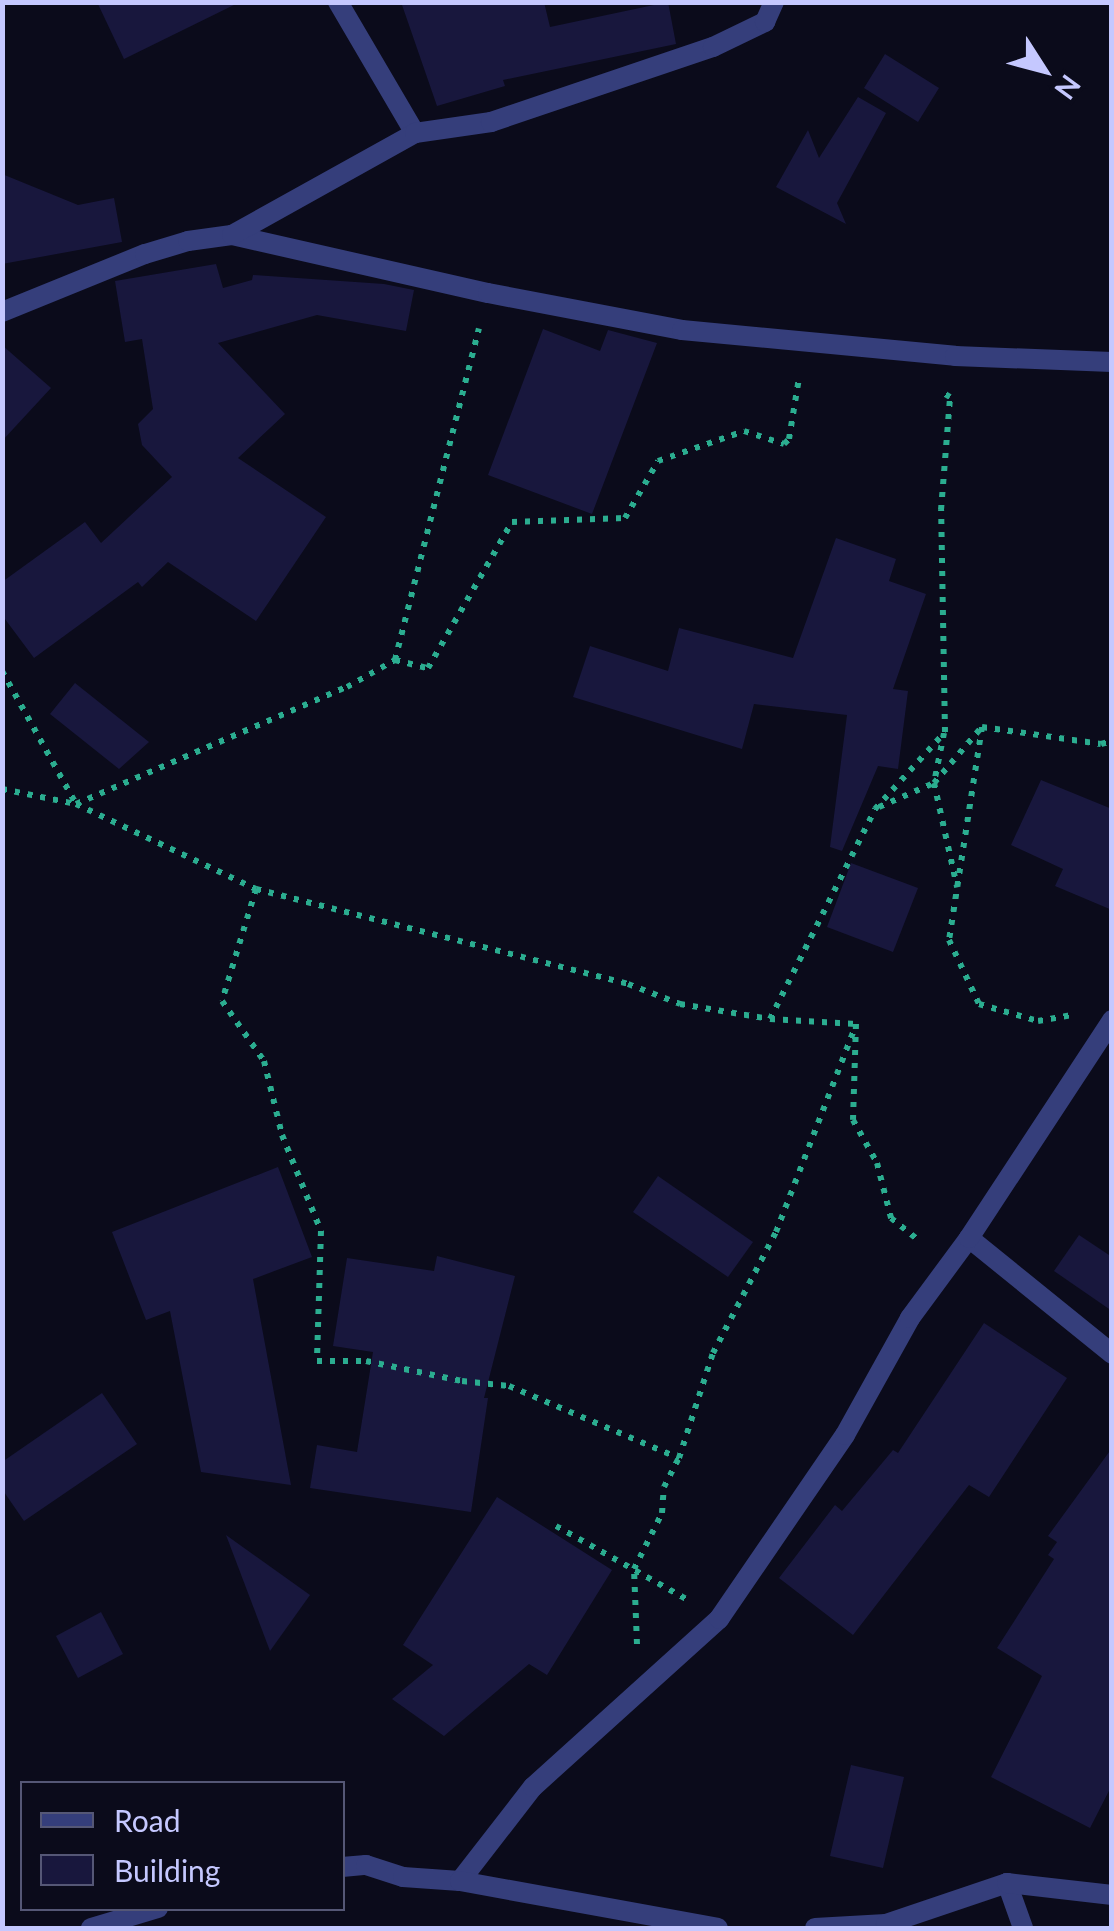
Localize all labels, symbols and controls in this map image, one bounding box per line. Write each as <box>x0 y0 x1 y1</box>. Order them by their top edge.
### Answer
north arrow <box>994 20 1094 120</box>
text: N <box>1048 69 1088 106</box>
legend <box>20 1781 345 1911</box>
text: Road <box>114 1802 181 1838</box>
text: Building <box>114 1852 220 1888</box>

